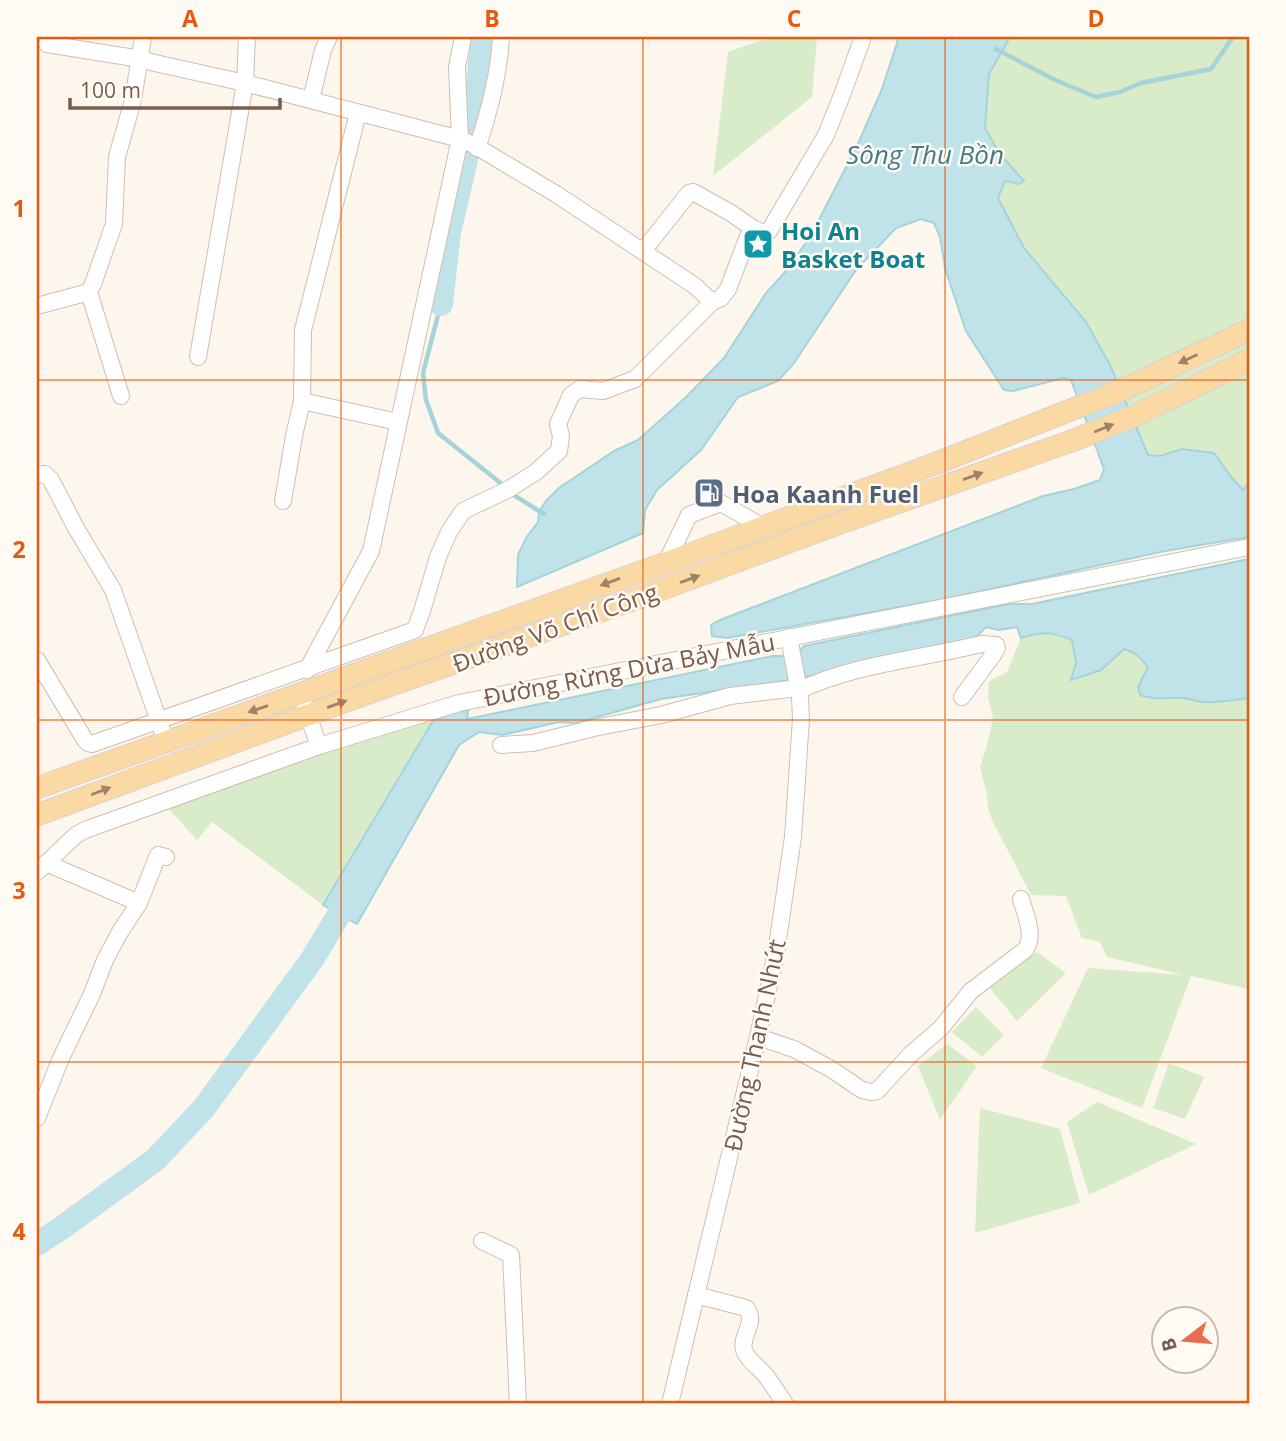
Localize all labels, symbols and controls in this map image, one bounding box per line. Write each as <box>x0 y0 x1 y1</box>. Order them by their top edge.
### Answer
text: A <box>182 2 198 34</box>
text: B <box>484 2 500 34</box>
text: C <box>787 2 801 34</box>
text: D <box>1087 2 1105 34</box>
scale bar <box>70 66 280 110</box>
text: 100 m <box>80 76 141 104</box>
water label: Sông Thu Bồn <box>846 136 1004 172</box>
text: 1 <box>12 192 26 224</box>
place label: Hoi An Basket Boat <box>781 214 925 275</box>
place icon: Hoi An Basket Boat <box>741 227 775 261</box>
one-way arrow <box>1177 354 1198 365</box>
one-way arrow <box>1094 422 1115 433</box>
one-way arrow <box>963 470 984 481</box>
fuel station icon: Hoa Kaanh Fuel <box>692 476 726 510</box>
place label: Hoa Kaanh Fuel <box>732 477 919 510</box>
text: 2 <box>12 533 26 565</box>
one-way arrow <box>680 573 701 584</box>
street label: Đường Võ Chí Công <box>448 574 662 680</box>
one-way arrow <box>600 577 621 588</box>
street label: Đường Rừng Dừa Bảy Mẫu <box>480 625 778 713</box>
one-way arrow <box>327 699 348 710</box>
one-way arrow <box>247 704 268 715</box>
one-way arrow <box>90 785 111 796</box>
text: 3 <box>12 874 26 906</box>
street label: Đường Thanh Nhứt <box>715 936 793 1154</box>
text: 4 <box>12 1215 26 1247</box>
north arrow <box>1150 1304 1220 1374</box>
text: B <box>1154 1335 1183 1354</box>

